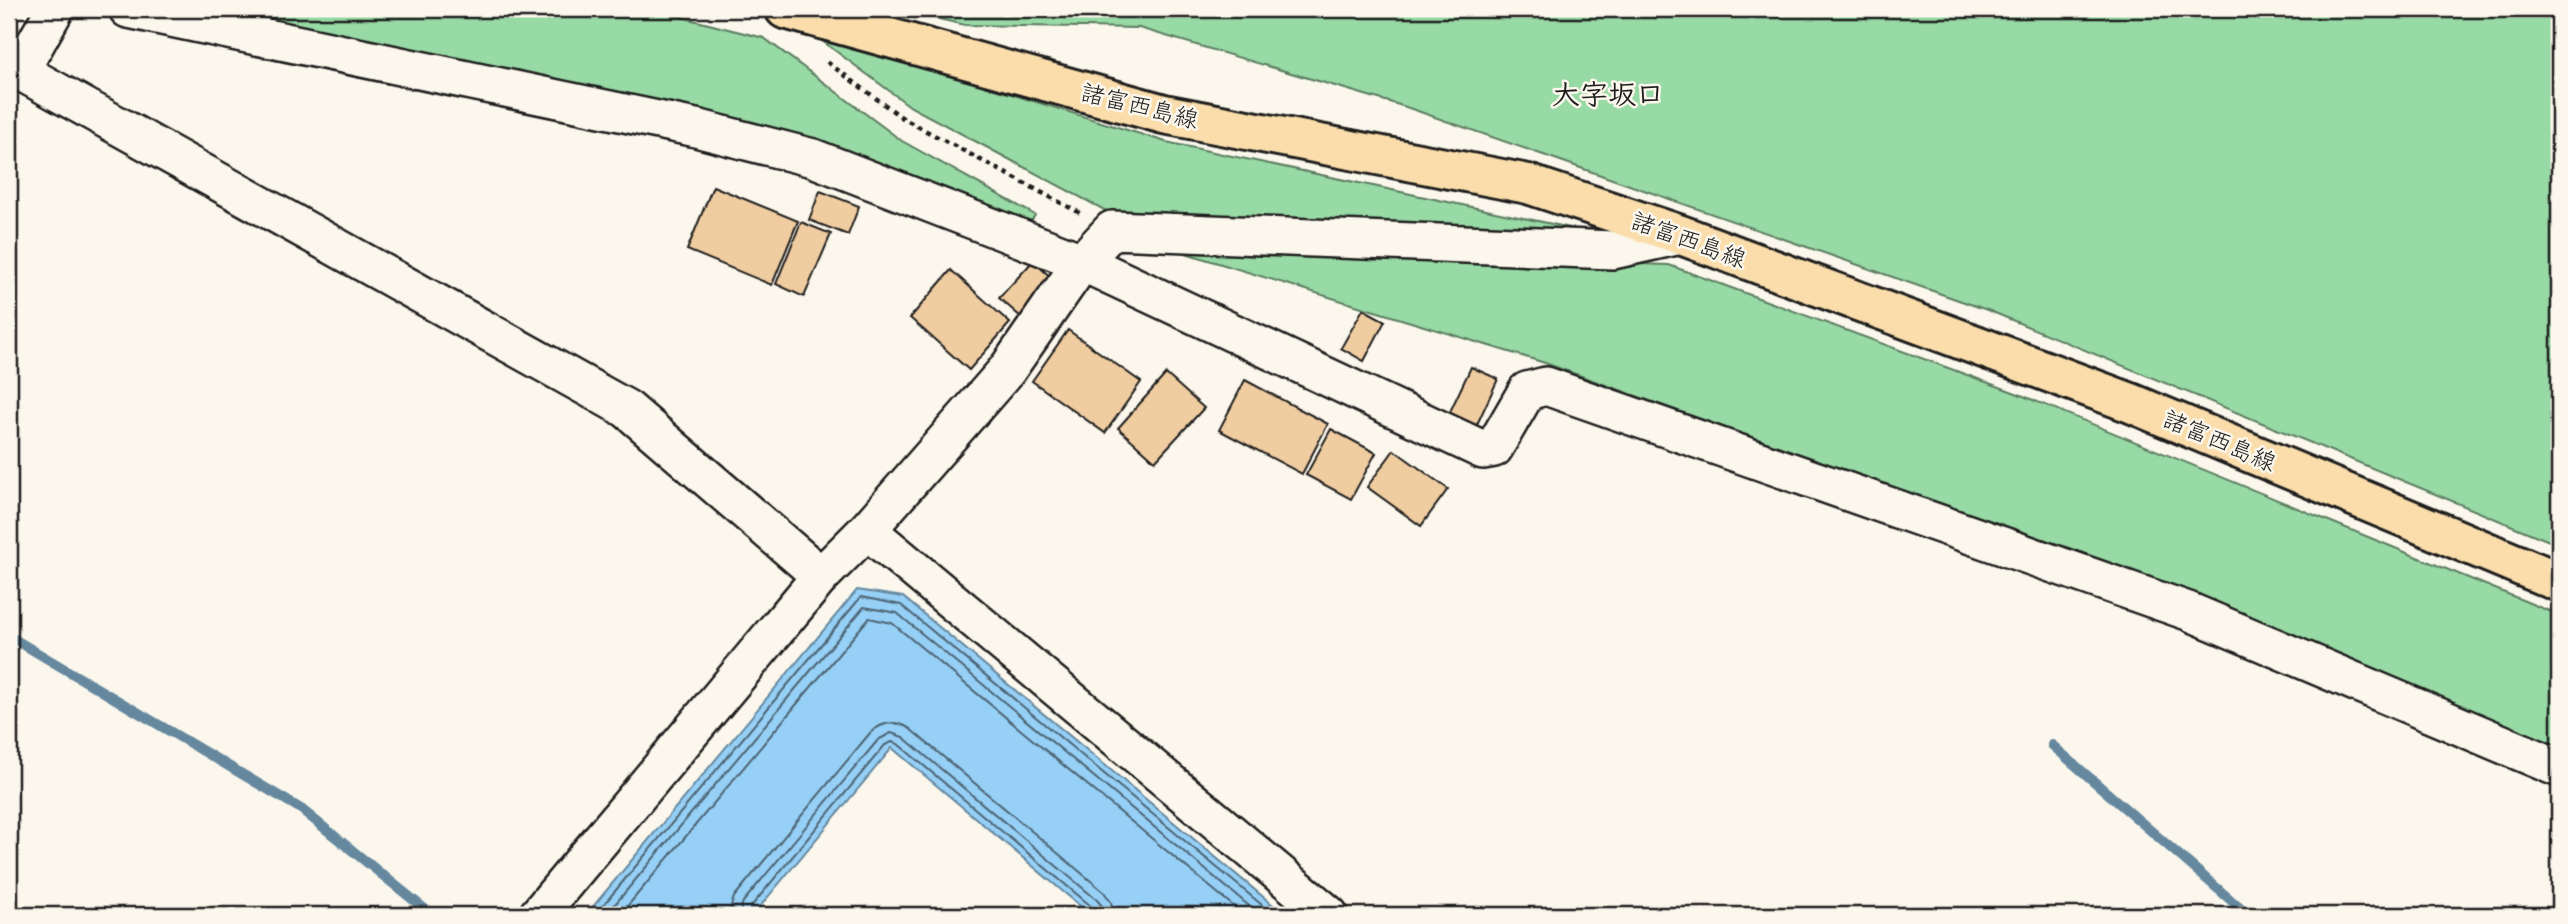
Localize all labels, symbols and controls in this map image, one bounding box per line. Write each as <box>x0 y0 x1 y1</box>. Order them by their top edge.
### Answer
street label: 諸富西島線 <box>1078 75 1202 135</box>
district label: 大字坂口 <box>1552 75 1664 113</box>
street label: 諸富西島線 <box>1627 203 1751 275</box>
street label: 諸富西島線 <box>2159 402 2281 478</box>

